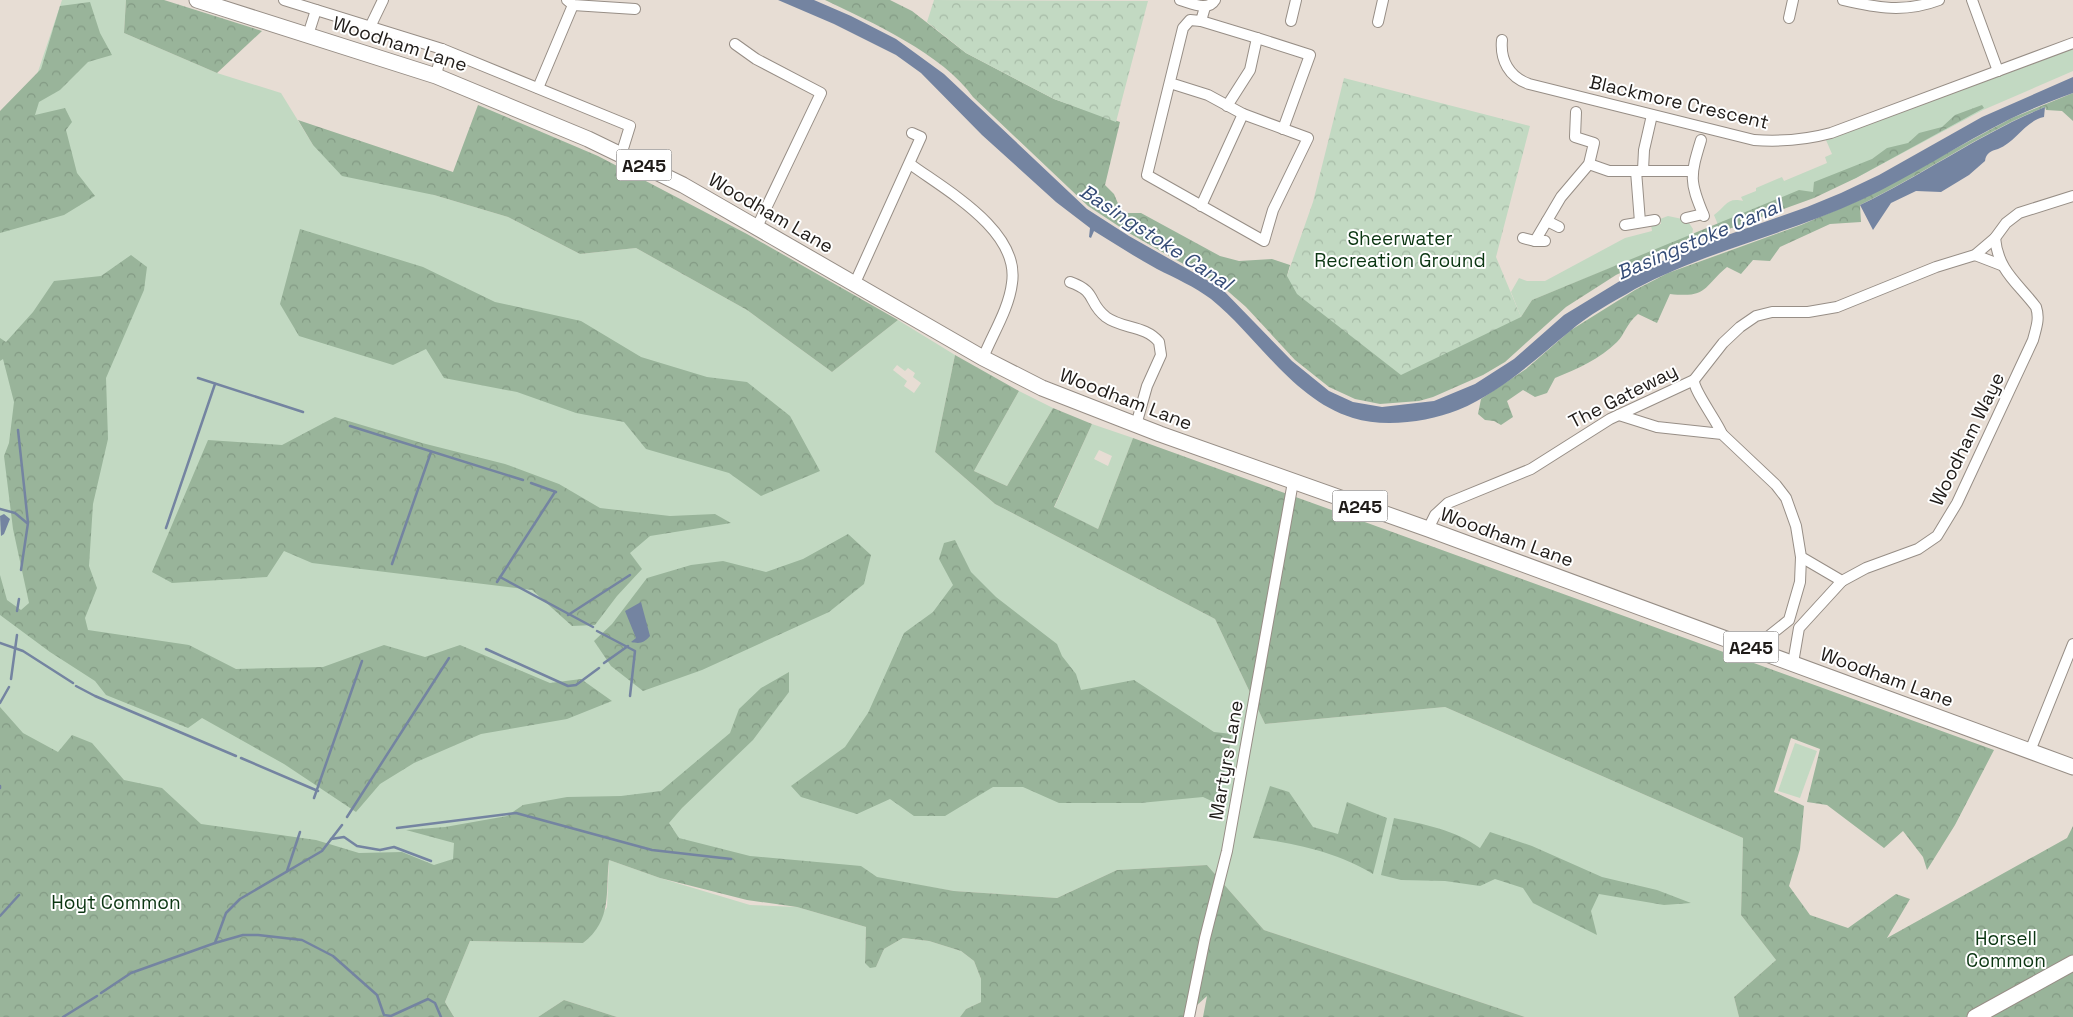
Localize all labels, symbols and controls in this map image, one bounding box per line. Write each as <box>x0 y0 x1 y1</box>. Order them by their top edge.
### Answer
street label: Woodham Lane <box>330 10 470 78</box>
street label: Blackmore Crescent <box>1587 69 1771 135</box>
road number: A245 <box>616 150 672 180</box>
street label: Woodham Lane <box>704 167 838 259</box>
water label: Basingstoke Canal <box>1075 178 1239 297</box>
water label: Basingstoke Canal <box>1612 192 1787 286</box>
park label: Sheerwater Recreation Ground <box>1314 226 1486 273</box>
street label: The Gateway <box>1564 358 1682 434</box>
street label: Woodham Lane <box>1056 362 1196 436</box>
street label: Woodham Waye <box>1924 368 2010 510</box>
road number: A245 <box>1332 491 1388 522</box>
street label: Woodham Lane <box>1437 501 1577 573</box>
road number: A245 <box>1724 632 1778 662</box>
street label: Woodham Lane <box>1817 641 1957 713</box>
street label: Martyrs Lane <box>1203 698 1249 822</box>
park label: Hoyt Common <box>51 890 181 915</box>
park label: Horsell Common <box>1966 926 2046 973</box>

